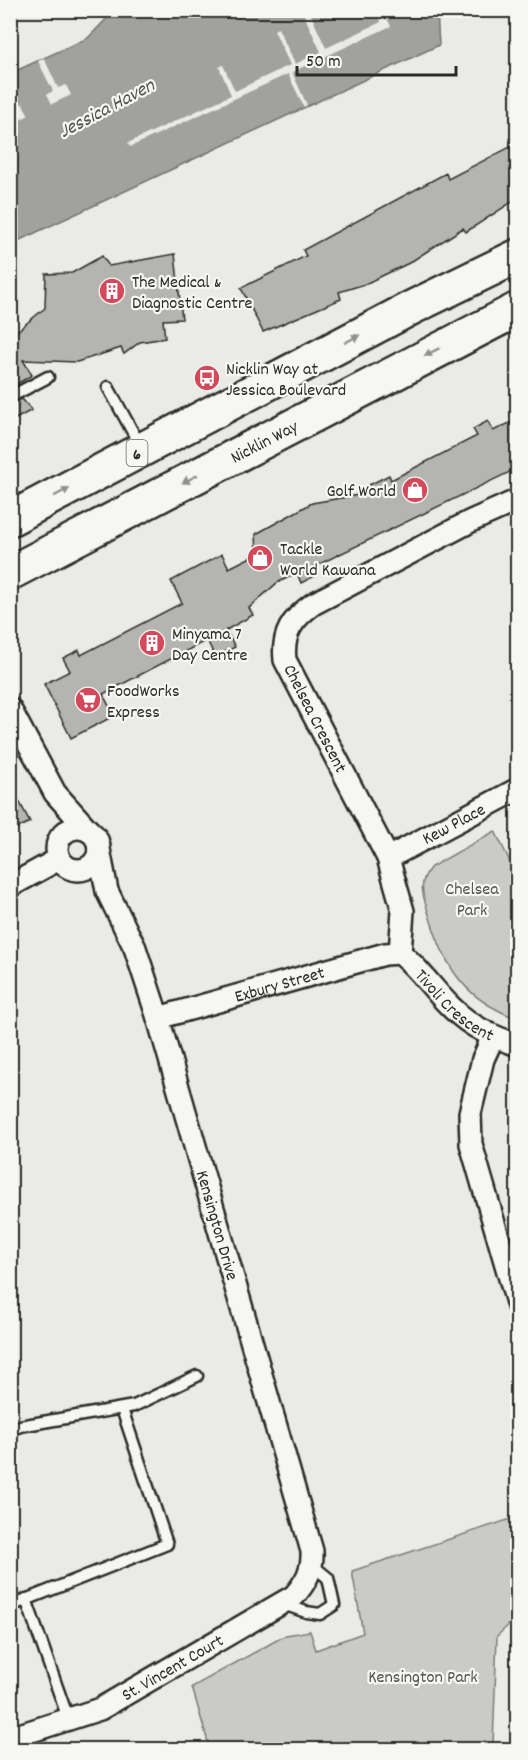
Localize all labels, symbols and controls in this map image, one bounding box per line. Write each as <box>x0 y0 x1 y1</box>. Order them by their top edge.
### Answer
scale bar <box>297 39 456 77</box>
text: 50 m <box>306 50 341 75</box>
water label: Jessica Haven <box>55 72 161 147</box>
place label: The Medical & Diagnostic Centre <box>132 271 253 317</box>
building icon: The Medical & Diagnostic Centre <box>97 276 127 306</box>
one-way arrow <box>344 334 361 344</box>
one-way arrow <box>423 346 441 356</box>
place label: Nicklin Way at Jessica Boulevard <box>226 358 346 404</box>
bus stop icon: Nicklin Way at Jessica Boulevard <box>192 363 222 393</box>
street label: Nicklin Way <box>227 415 304 471</box>
road number: 6 <box>126 440 148 466</box>
one-way arrow <box>181 474 198 484</box>
shop icon: Golf World <box>400 475 430 505</box>
place label: Golf World <box>326 480 396 505</box>
one-way arrow <box>54 487 71 497</box>
place label: Tackle World Kawana <box>280 538 376 584</box>
shop icon: Tackle World Kawana <box>245 543 275 573</box>
place label: Minyama 7 Day Centre <box>172 623 248 669</box>
building icon: Minyama 7 Day Centre <box>137 628 167 658</box>
street label: Chelsea Crescent <box>276 661 352 778</box>
place label: FoodWorks Express <box>107 680 179 726</box>
supermarket icon: FoodWorks Express <box>73 685 103 715</box>
street label: Kew Place <box>419 798 491 853</box>
park label: Chelsea Park <box>445 878 499 924</box>
street label: Exbury Street <box>232 962 328 1011</box>
street label: Tivoli Crescent <box>408 965 498 1049</box>
street label: Kensington Drive <box>188 1168 243 1284</box>
street label: St. Vincent Court <box>118 1629 229 1709</box>
park label: Kensington Park <box>368 1666 478 1691</box>

